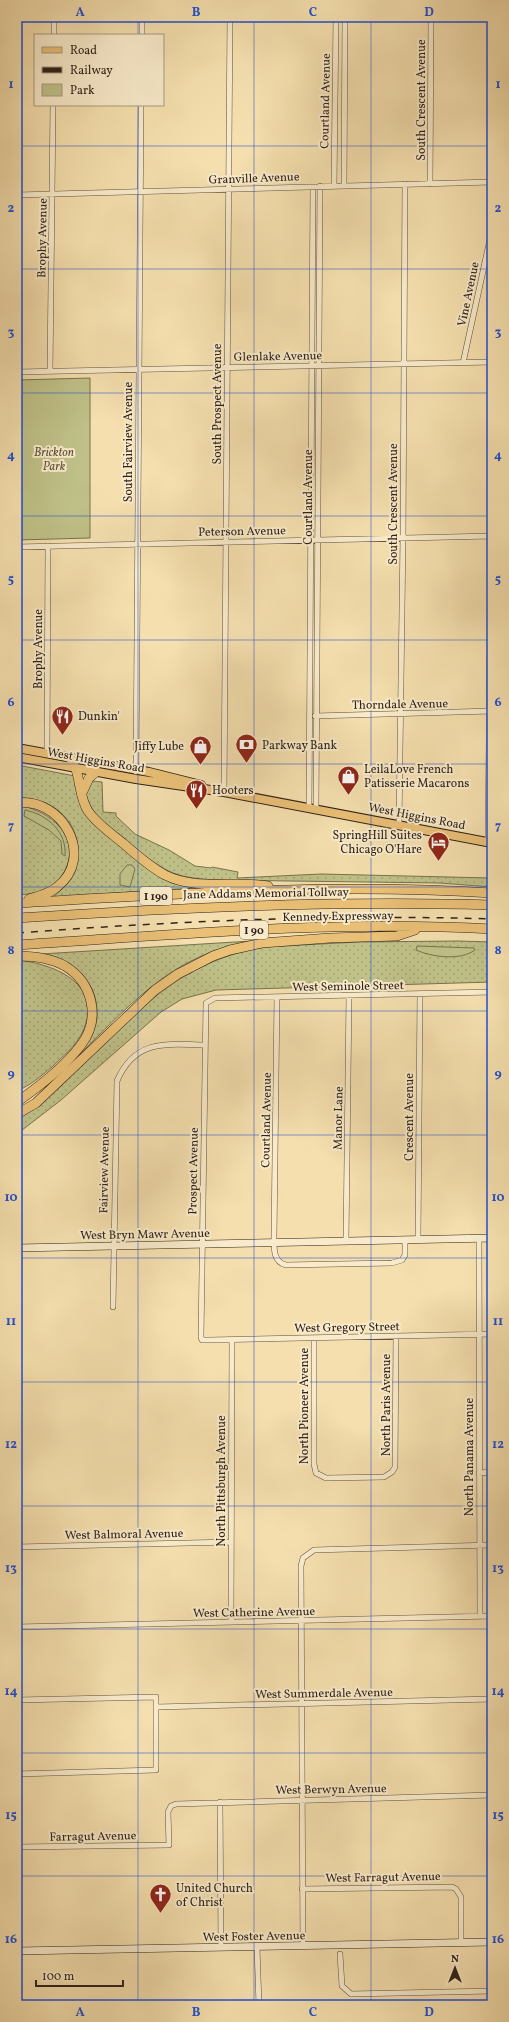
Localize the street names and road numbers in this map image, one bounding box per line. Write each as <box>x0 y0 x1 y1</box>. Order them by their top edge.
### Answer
street label: South Crescent Avenue <box>414 39 430 161</box>
street label: Courtland Avenue <box>317 53 335 149</box>
street label: Granville Avenue <box>208 169 300 189</box>
street label: Brophy Avenue <box>34 198 52 278</box>
street label: Vine Avenue <box>454 260 484 328</box>
street label: South Prospect Avenue <box>210 343 226 464</box>
street label: Glenlake Avenue <box>234 348 323 366</box>
street label: South Fairview Avenue <box>121 381 137 502</box>
street label: South Crescent Avenue <box>386 443 402 565</box>
street label: Courtland Avenue <box>301 449 317 545</box>
street label: Peterson Avenue <box>198 523 286 541</box>
street label: Brophy Avenue <box>31 609 47 689</box>
street label: Thorndale Avenue <box>352 696 449 714</box>
street label: West Higgins Road <box>46 745 146 777</box>
street label: West Higgins Road <box>367 800 467 834</box>
street label: Jane Addams Memorial Tollway <box>183 885 350 903</box>
road number: I 190 <box>140 887 172 905</box>
street label: Kennedy Expressway <box>282 908 394 926</box>
road number: I 90 <box>240 921 268 939</box>
street label: West Seminole Street <box>292 978 404 996</box>
street label: Courtland Avenue <box>258 1072 276 1168</box>
street label: Crescent Avenue <box>402 1073 418 1161</box>
street label: Manor Lane <box>330 1086 348 1150</box>
street label: Fairview Avenue <box>96 1126 114 1214</box>
street label: Prospect Avenue <box>185 1127 203 1215</box>
street label: West Bryn Mawr Avenue <box>80 1226 210 1244</box>
street label: West Gregory Street <box>294 1319 400 1337</box>
street label: North Pioneer Avenue <box>297 1348 313 1464</box>
street label: North Paris Avenue <box>379 1353 395 1456</box>
street label: North Panama Avenue <box>462 1397 478 1516</box>
street label: North Pittsburgh Avenue <box>214 1415 230 1547</box>
street label: West Balmoral Avenue <box>64 1526 184 1544</box>
street label: West Catherine Avenue <box>193 1604 316 1622</box>
street label: West Summerdale Avenue <box>255 1685 393 1703</box>
street label: West Berwyn Avenue <box>275 1781 387 1799</box>
street label: Farragut Avenue <box>49 1828 137 1846</box>
street label: West Farragut Avenue <box>325 1869 441 1887</box>
street label: West Foster Avenue <box>203 1928 306 1946</box>

